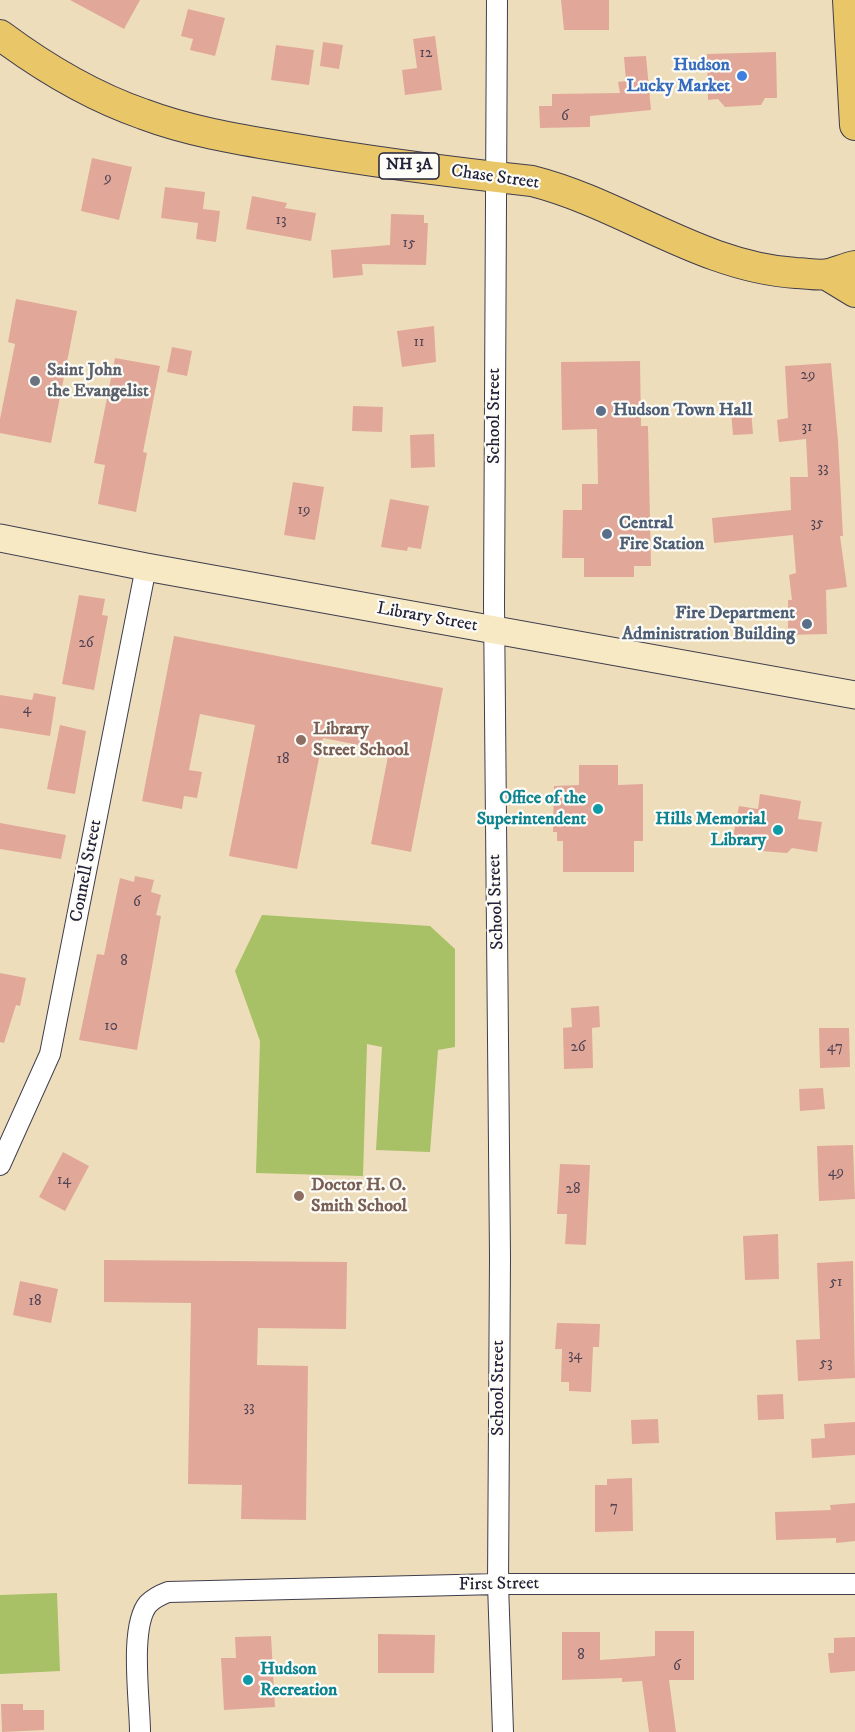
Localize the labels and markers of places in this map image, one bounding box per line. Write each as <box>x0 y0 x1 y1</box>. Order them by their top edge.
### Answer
place label: Hudson Lucky Market <box>627 55 730 98</box>
marker: Hudson Lucky Market <box>735 69 749 83</box>
place label: Saint John the Evangelist <box>47 360 149 403</box>
marker: Saint John the Evangelist <box>28 374 42 388</box>
place label: Hudson Town Hall <box>613 400 752 422</box>
marker: Hudson Town Hall <box>594 404 608 418</box>
place label: Central Fire Station <box>619 513 704 556</box>
marker: Central Fire Station <box>600 527 614 541</box>
place label: Fire Department Administration Building <box>622 603 795 646</box>
marker: Fire Department Administration Building <box>800 617 814 631</box>
place label: Library Street School <box>313 719 409 762</box>
marker: Library Street School <box>294 733 308 747</box>
place label: Office of the Superintendent <box>477 788 586 830</box>
marker: Office of the Superintendent <box>591 802 605 816</box>
place label: Hills Memorial Library <box>655 809 766 852</box>
marker: Hills Memorial Library <box>771 823 785 837</box>
place label: Doctor H. O. Smith School <box>311 1175 407 1218</box>
marker: Doctor H. O. Smith School <box>292 1189 306 1203</box>
place label: Hudson Recreation <box>260 1659 337 1702</box>
marker: Hudson Recreation <box>241 1673 255 1687</box>

